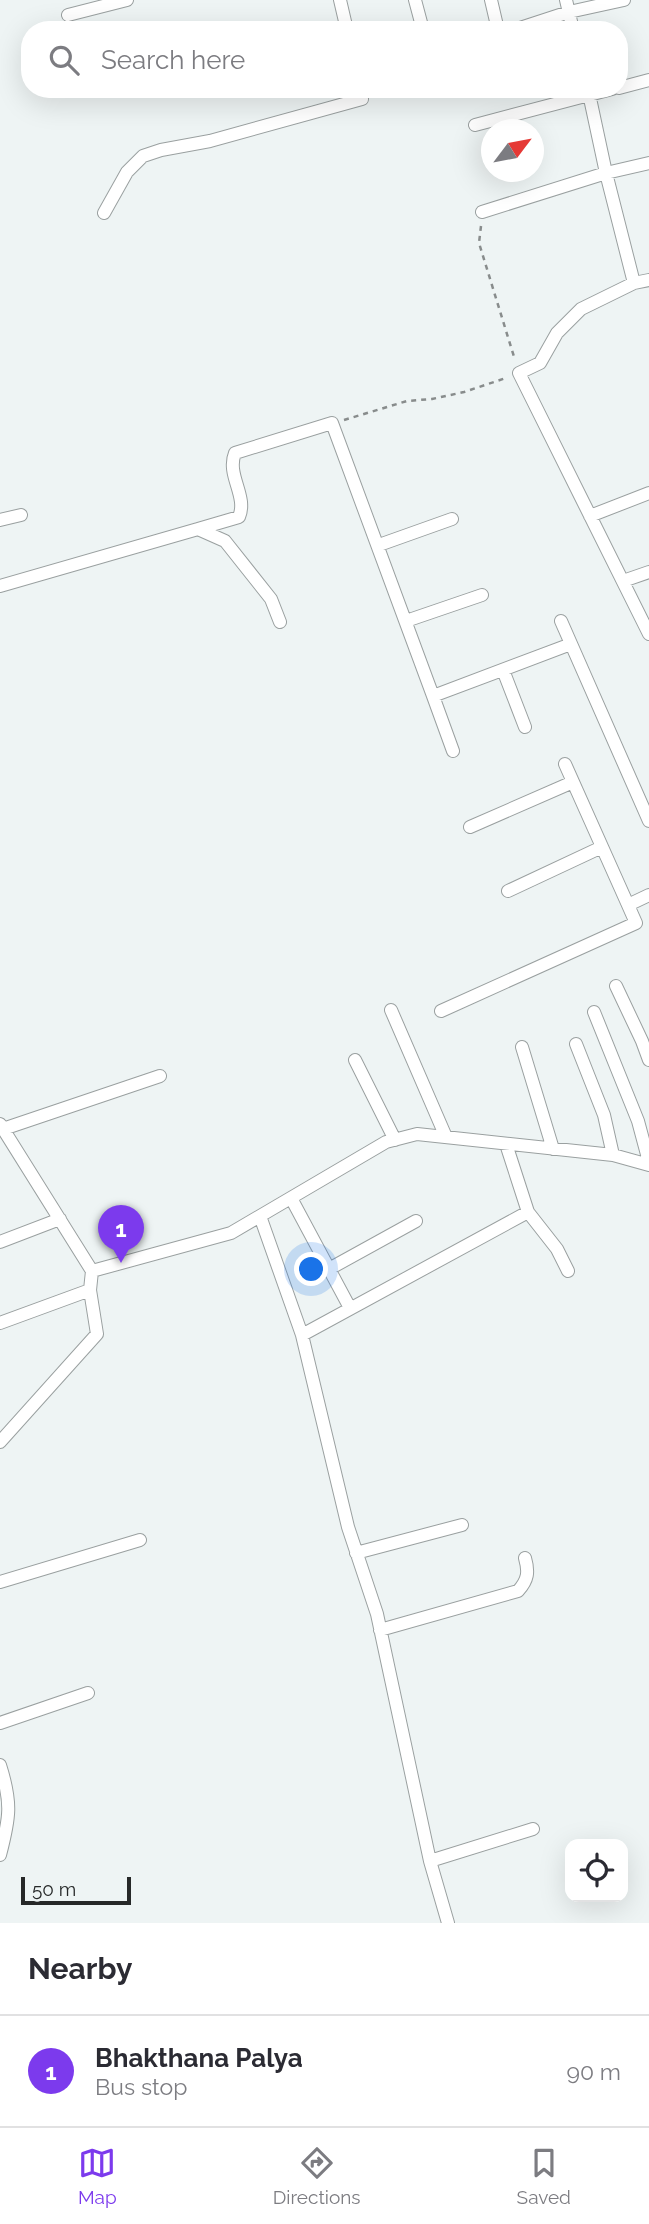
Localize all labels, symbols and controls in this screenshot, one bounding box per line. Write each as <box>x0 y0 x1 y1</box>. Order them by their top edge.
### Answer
search box <box>21 21 628 98</box>
icon: search <box>45 41 83 79</box>
text: Search here <box>101 45 245 75</box>
north arrow <box>481 119 544 182</box>
pin: 1 <box>98 1205 144 1263</box>
your location <box>294 1252 328 1286</box>
map controls <box>565 1839 628 1902</box>
button: locate <box>565 1839 628 1902</box>
scale bar <box>21 1874 131 1906</box>
text: 50 m <box>32 1878 76 1900</box>
text: Nearby <box>28 1951 132 1986</box>
text: Bhakthana Palya <box>95 2043 303 2073</box>
text: 1 <box>45 2058 57 2085</box>
text: 90 m <box>566 2058 621 2085</box>
text: Bus stop <box>95 2073 187 2100</box>
tab: Map <box>78 2144 117 2208</box>
tab: Directions <box>273 2144 361 2208</box>
tab: Saved <box>517 2144 571 2208</box>

